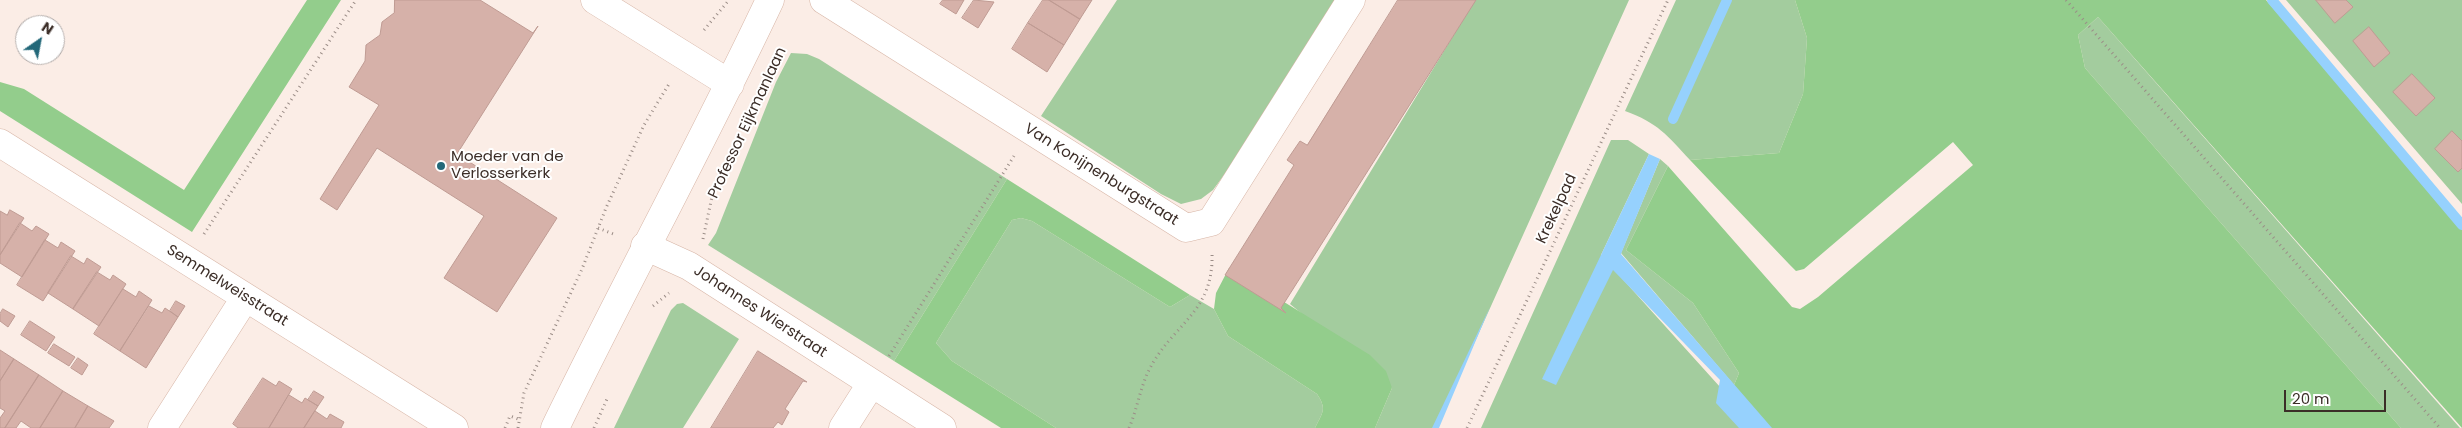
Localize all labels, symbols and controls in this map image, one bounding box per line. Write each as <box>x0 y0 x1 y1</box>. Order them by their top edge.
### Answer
north arrow <box>15 15 65 65</box>
text: N <box>38 17 57 40</box>
street label: Professor Eijkmanlaan <box>705 45 791 201</box>
street label: Van Konijnenburgstraat <box>1021 120 1181 230</box>
place label: Moeder van de Verlosserkerk <box>451 148 563 183</box>
marker: Moeder van de Verlosserkerk <box>435 160 447 172</box>
street label: Krekelpad <box>1533 171 1581 247</box>
street label: Semmelweisstraat <box>163 241 291 331</box>
street label: Johannes Wierstraat <box>690 262 830 362</box>
scale bar <box>2287 380 2390 412</box>
text: 20 m <box>2292 388 2330 409</box>

